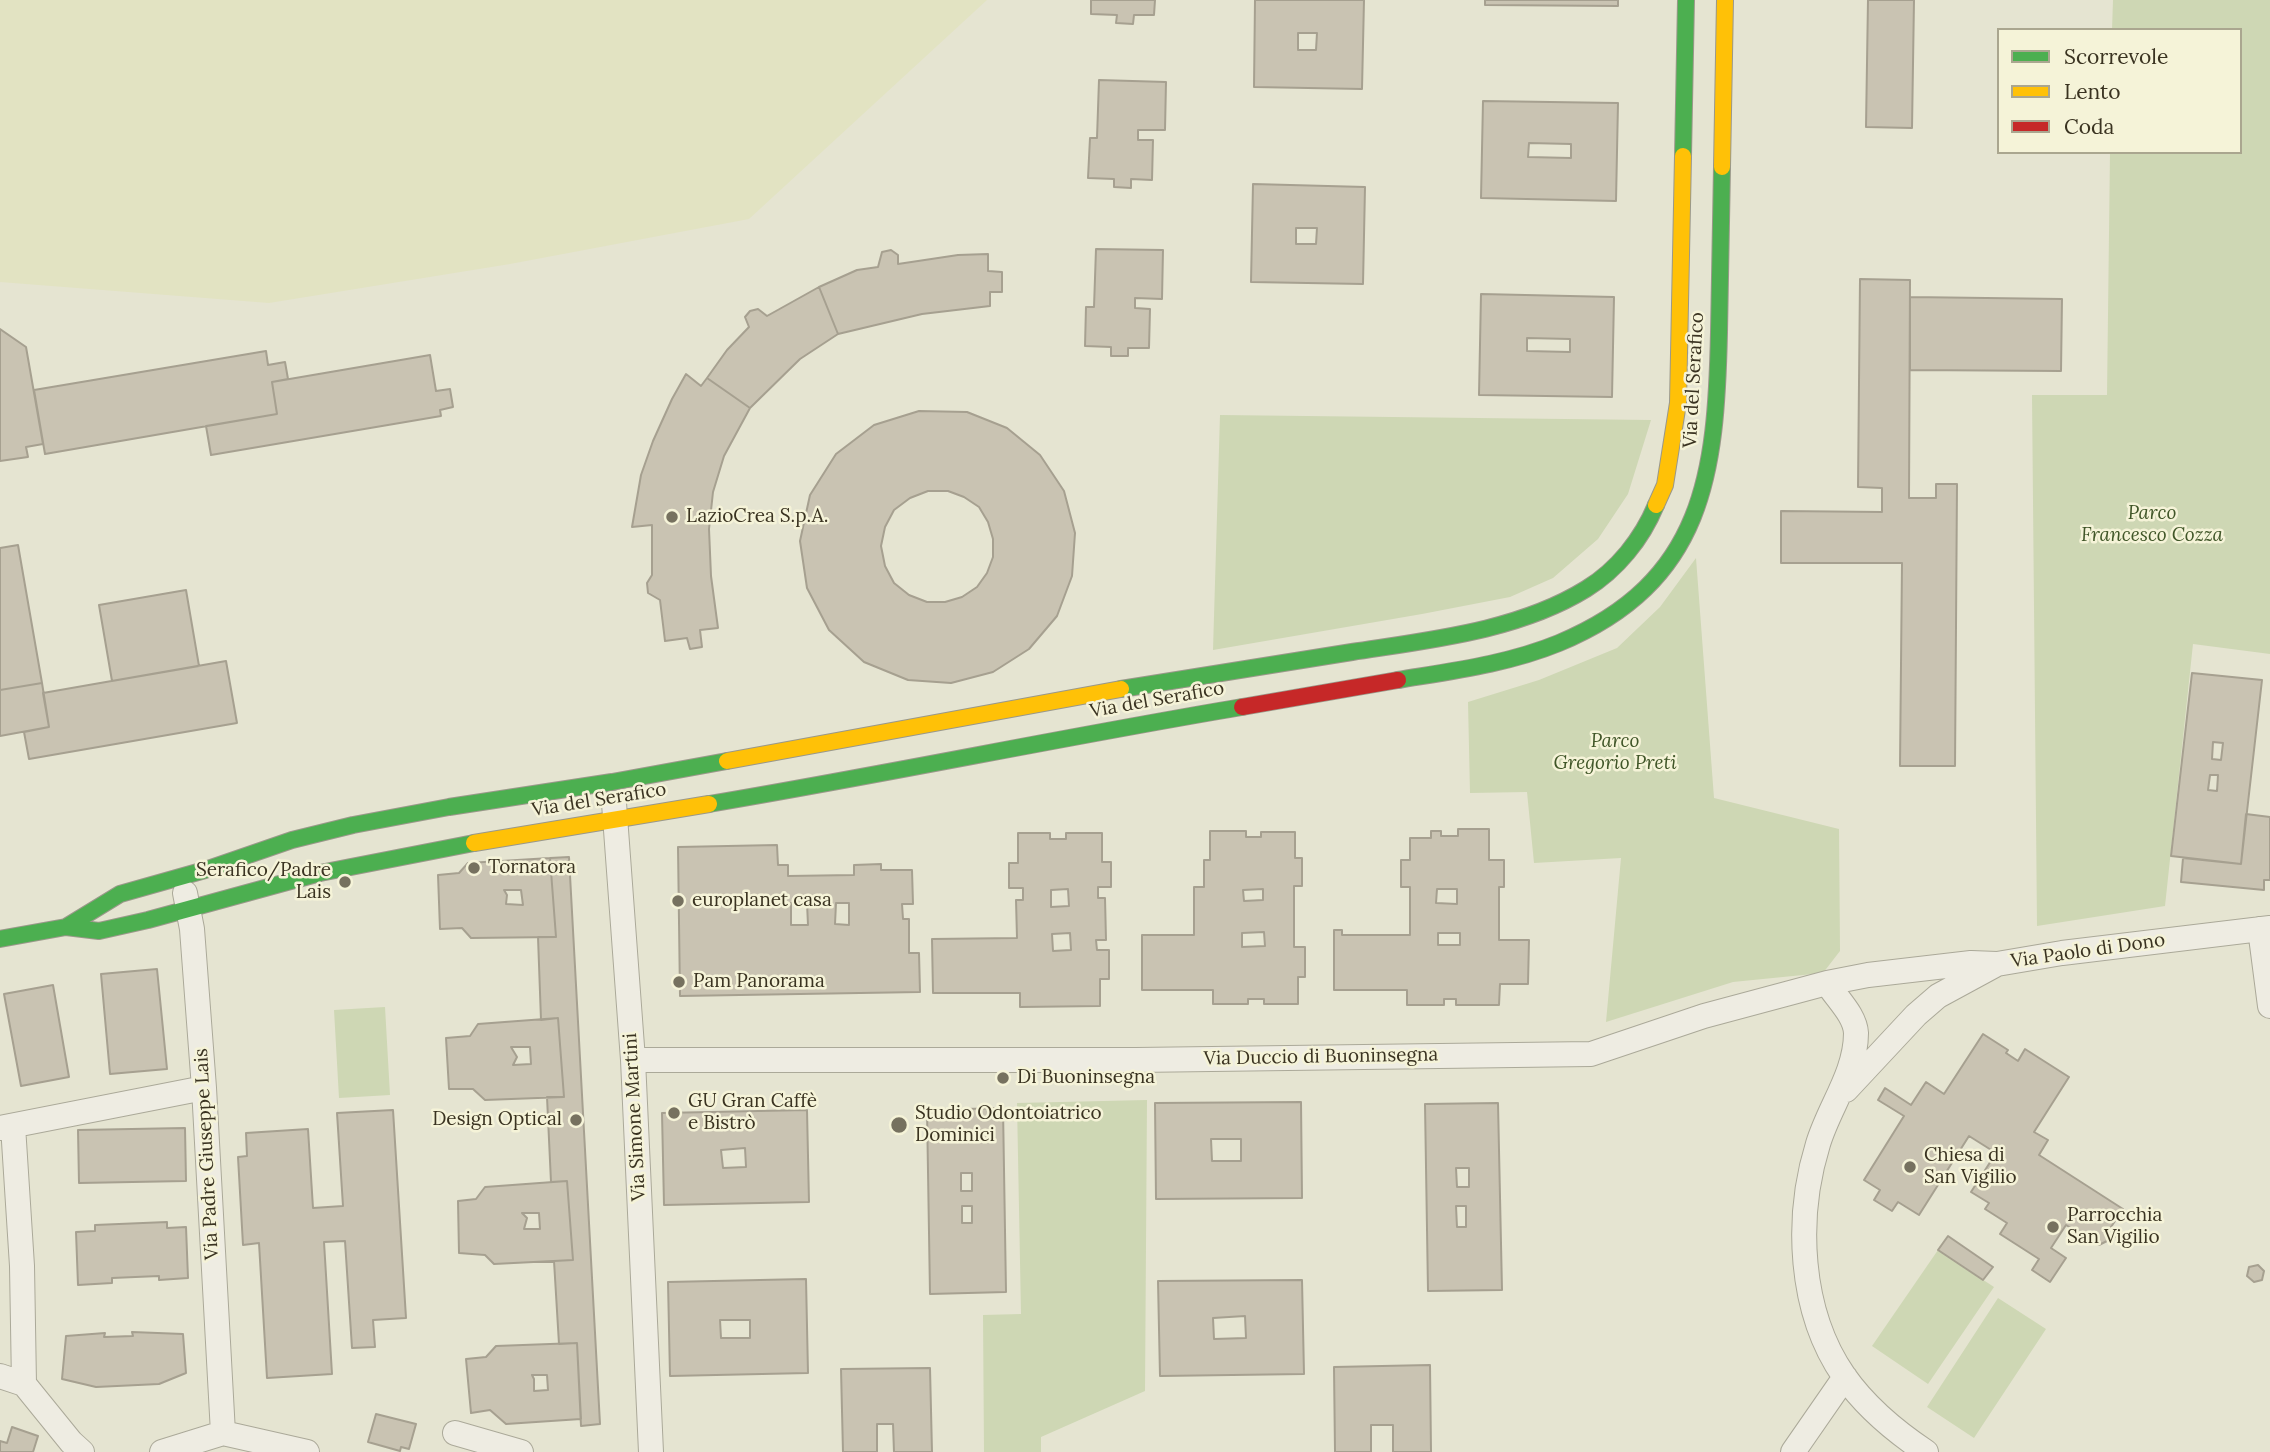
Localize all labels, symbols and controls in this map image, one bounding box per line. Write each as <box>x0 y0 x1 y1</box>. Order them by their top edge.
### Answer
legend <box>1997 28 2242 154</box>
text: Scorrevole <box>2064 43 2168 70</box>
text: Lento <box>2064 78 2121 105</box>
text: Coda <box>2064 113 2114 140</box>
street label: Via del Serafico <box>1679 311 1709 449</box>
park label: Parco Francesco Cozza <box>2081 503 2223 547</box>
place label: LazioCrea S.p.A. <box>686 506 828 528</box>
marker: LazioCrea S.p.A. <box>664 509 680 525</box>
street label: Via del Serafico <box>1088 677 1226 723</box>
park label: Parco Gregorio Preti <box>1553 731 1677 775</box>
street label: Via del Serafico <box>530 778 668 822</box>
place label: Tornatora <box>488 857 576 879</box>
place label: Serafico/Padre Lais <box>196 860 331 904</box>
marker: Tornatora <box>466 860 482 876</box>
marker: Serafico/Padre Lais <box>337 874 353 890</box>
place label: europlanet casa <box>692 890 832 912</box>
marker: europlanet casa <box>670 893 686 909</box>
street label: Via Paolo di Dono <box>2009 929 2167 973</box>
place label: Pam Panorama <box>693 971 825 993</box>
marker: Pam Panorama <box>671 974 687 990</box>
street label: Via Simone Martini <box>619 1032 651 1202</box>
street label: Via Duccio di Buoninsegna <box>1204 1044 1438 1070</box>
street label: Via Padre Giuseppe Lais <box>190 1048 224 1260</box>
place label: Di Buoninsegna <box>1017 1067 1155 1089</box>
marker: Di Buoninsegna <box>995 1070 1011 1086</box>
place label: GU Gran Caffè e Bistrò <box>688 1091 817 1135</box>
place label: Studio Odontoiatrico Dominici <box>915 1103 1102 1147</box>
marker: GU Gran Caffè e Bistrò <box>666 1105 682 1121</box>
place label: Design Optical <box>432 1109 562 1131</box>
marker: Design Optical <box>568 1112 584 1128</box>
marker: Studio Odontoiatrico Dominici <box>889 1115 909 1135</box>
place label: Chiesa di San Vigilio <box>1924 1145 2016 1189</box>
marker: Chiesa di San Vigilio <box>1902 1159 1918 1175</box>
place label: Parrocchia San Vigilio <box>2067 1205 2162 1249</box>
marker: Parrocchia San Vigilio <box>2045 1219 2061 1235</box>

